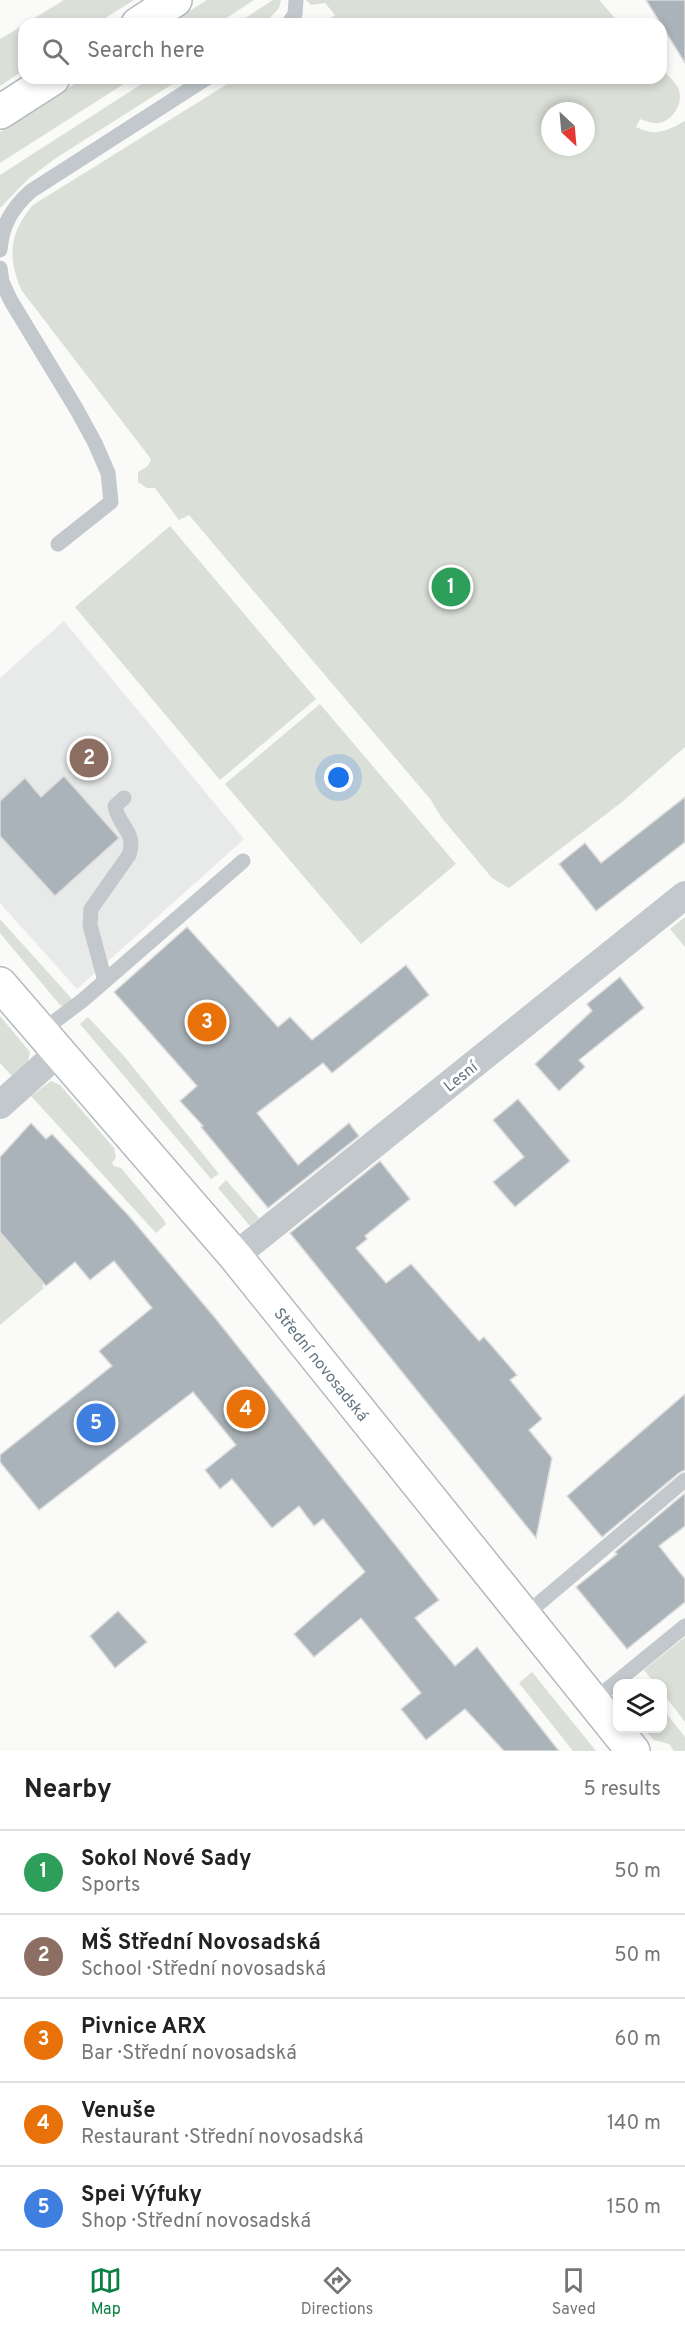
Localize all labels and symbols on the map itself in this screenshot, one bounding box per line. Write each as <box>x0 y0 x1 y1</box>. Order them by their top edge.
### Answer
north arrow <box>541 102 595 156</box>
pin: 1 <box>432 564 470 610</box>
pin: 2 <box>70 736 109 780</box>
your location <box>324 763 353 792</box>
pin: 3 <box>188 1000 226 1044</box>
street label: Lesní <box>440 1057 484 1097</box>
street label: Střední novosadská <box>269 1304 372 1426</box>
pin: 4 <box>226 1386 266 1432</box>
pin: 5 <box>76 1400 116 1446</box>

